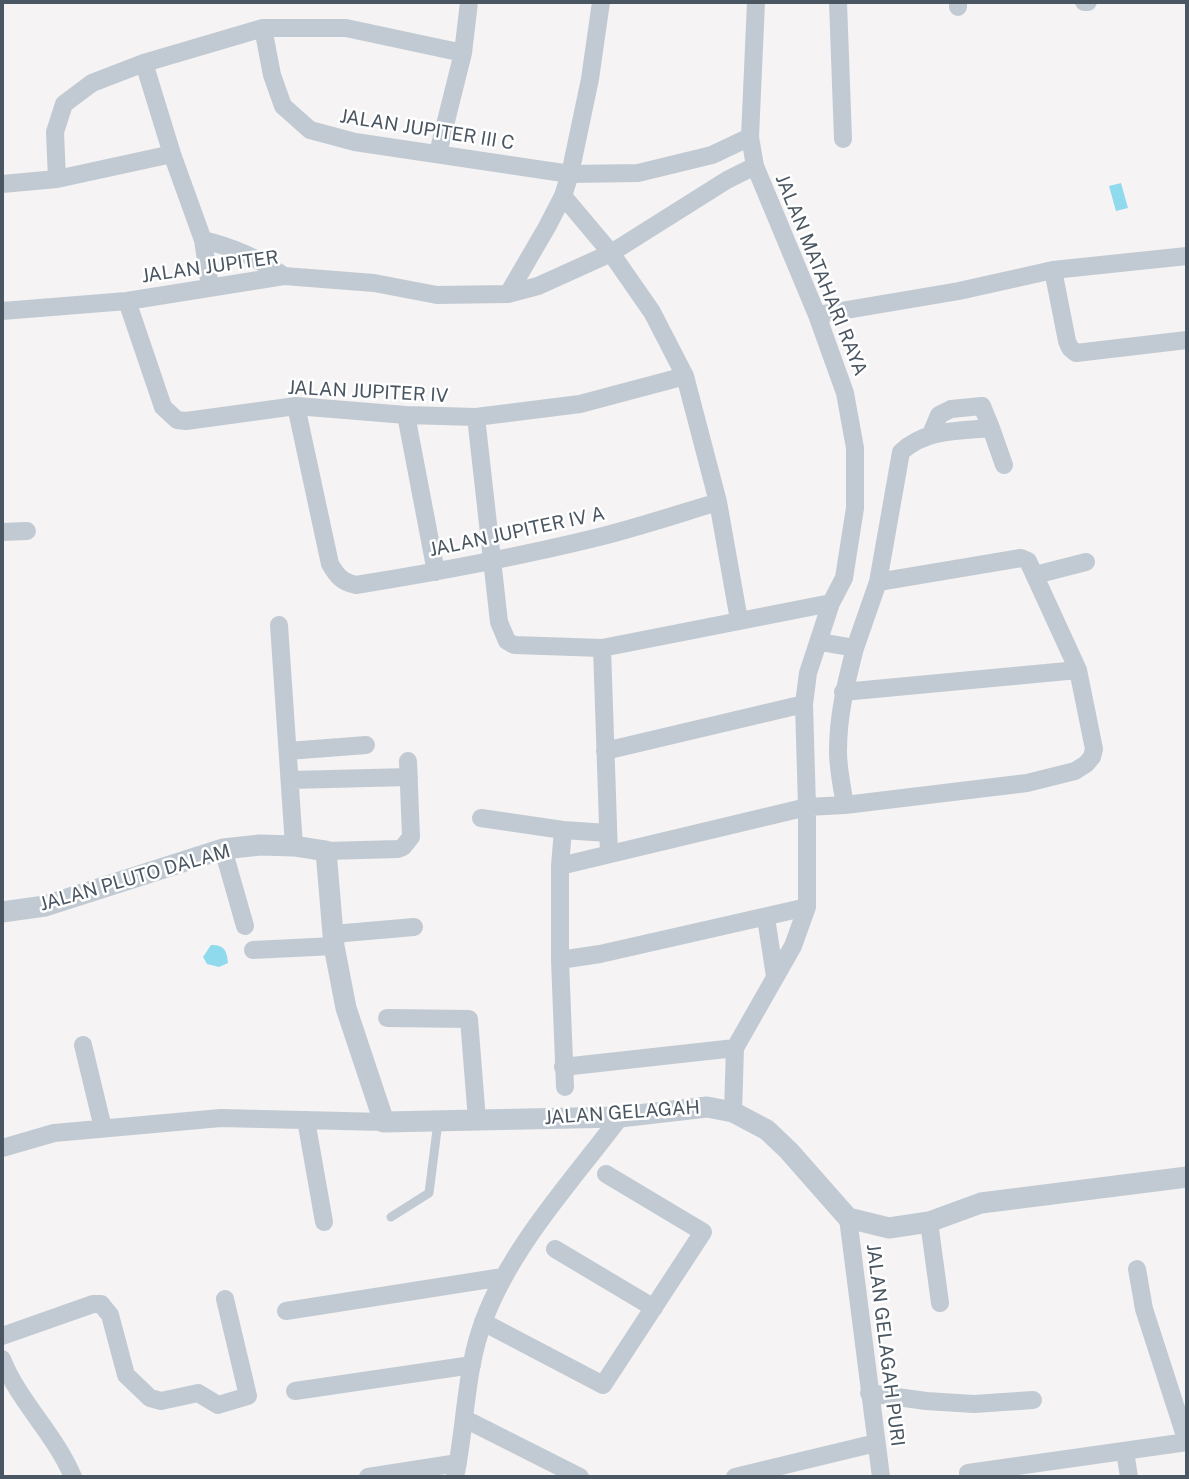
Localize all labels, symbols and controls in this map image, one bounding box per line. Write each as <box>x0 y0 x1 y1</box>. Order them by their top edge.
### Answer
street label: JALAN JUPITER III C <box>338 105 516 155</box>
street label: JALAN MATAHARI RAYA <box>770 171 872 379</box>
street label: JALAN JUPITER <box>140 246 280 288</box>
street label: JALAN JUPITER IV <box>287 376 449 408</box>
street label: JALAN JUPITER IV A <box>427 502 607 562</box>
street label: JALAN PLUTO DALAM <box>37 840 233 916</box>
street label: JALAN GELAGAH <box>543 1096 701 1130</box>
street label: JALAN GELAGAH PURI <box>861 1242 909 1448</box>

